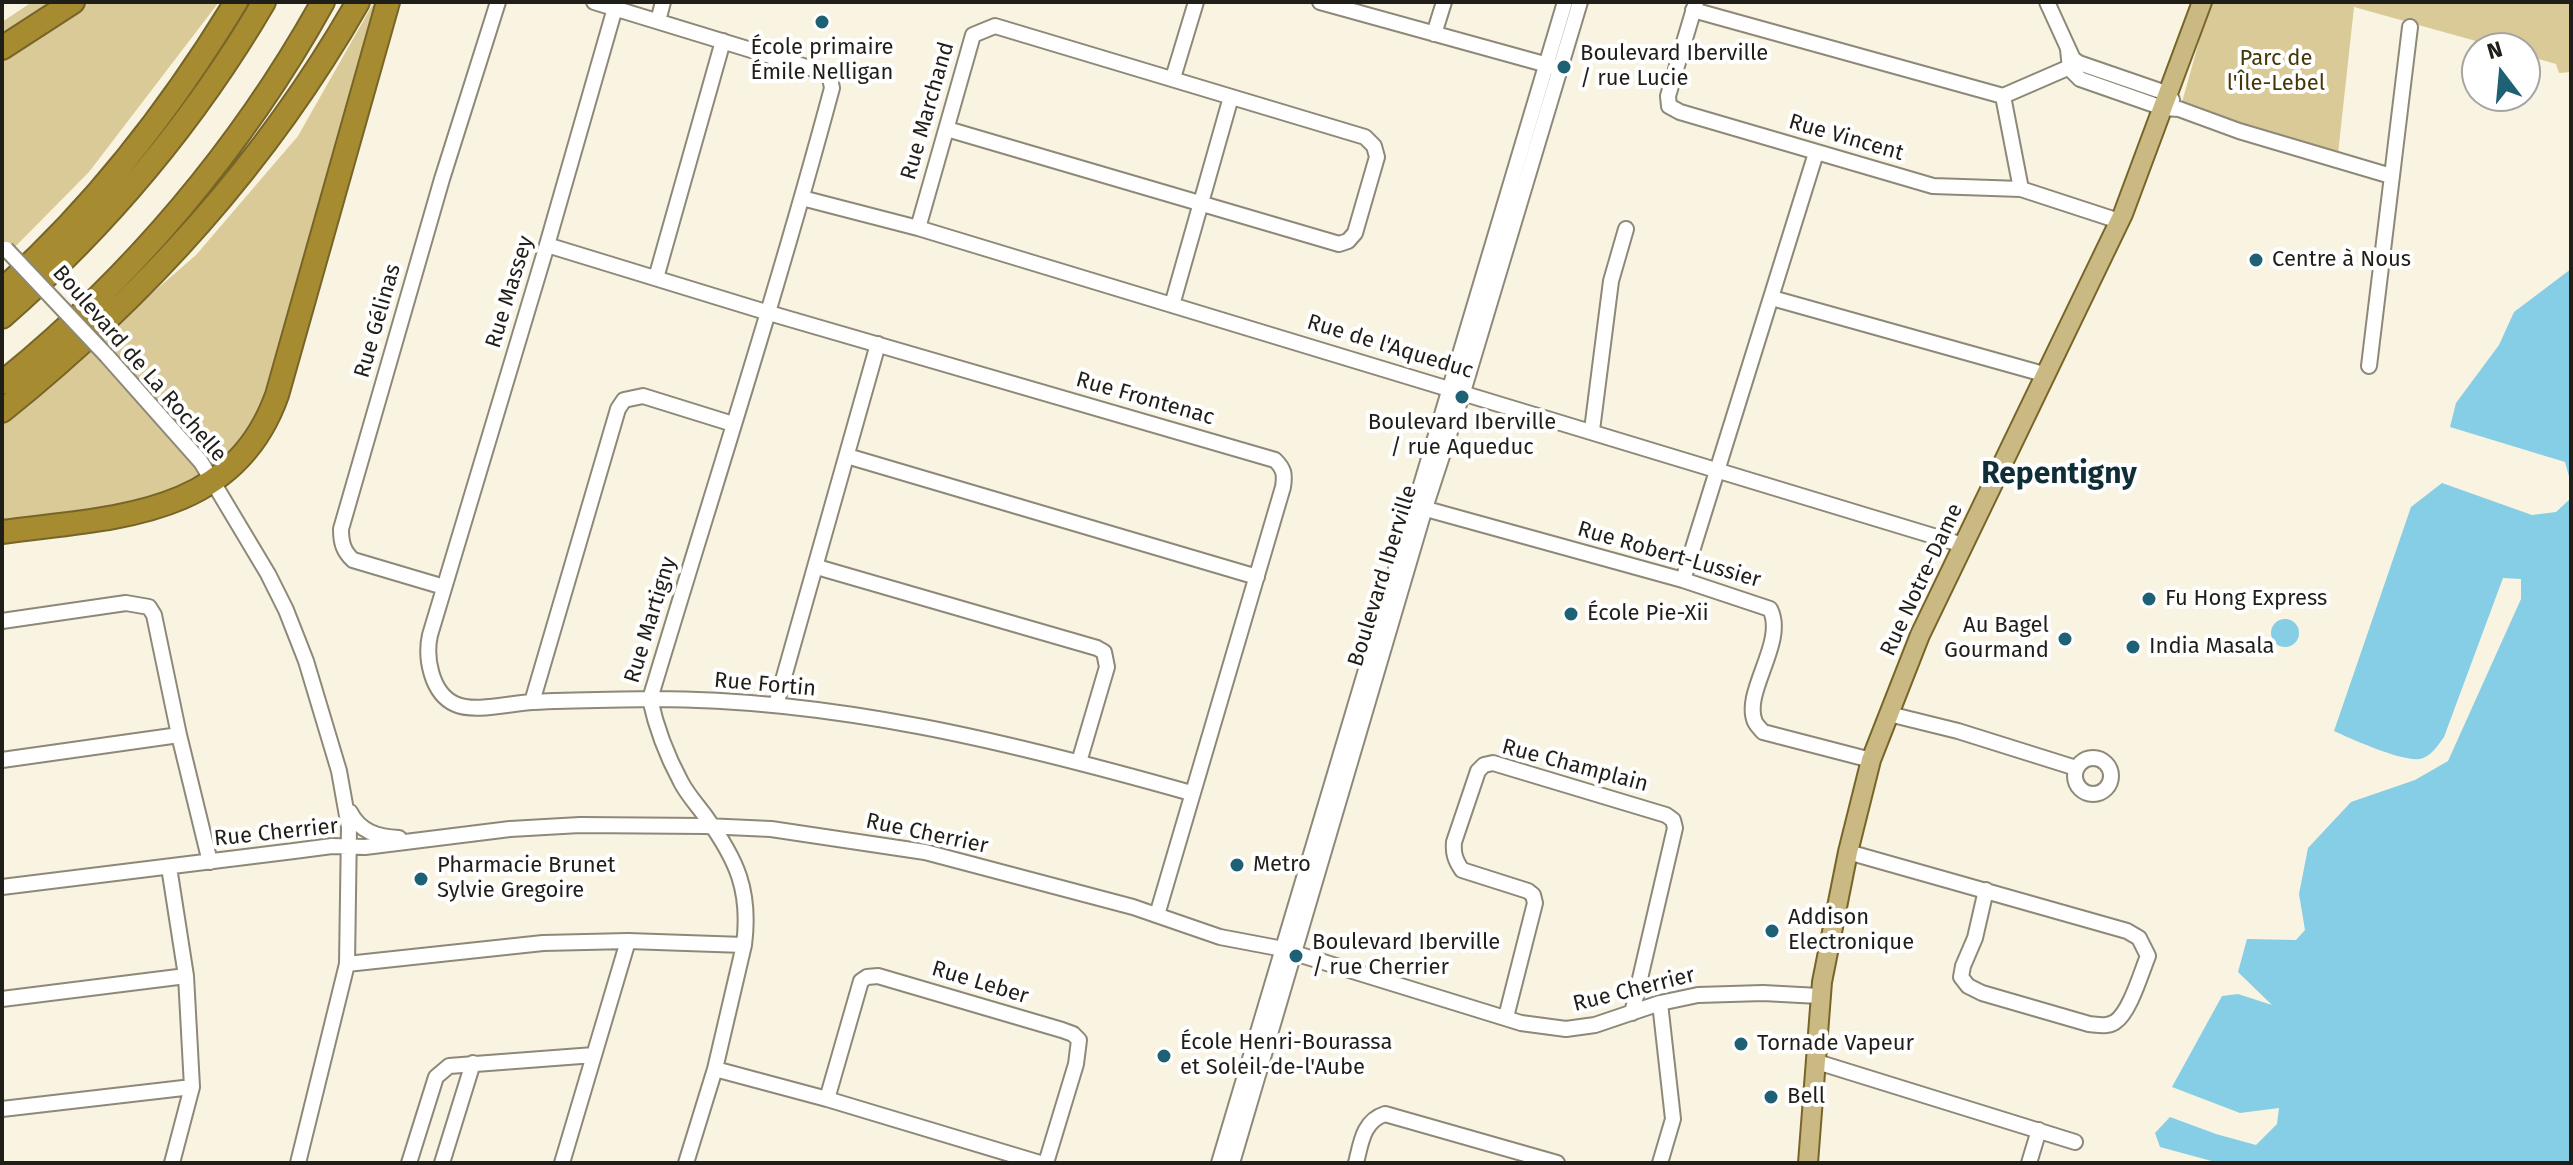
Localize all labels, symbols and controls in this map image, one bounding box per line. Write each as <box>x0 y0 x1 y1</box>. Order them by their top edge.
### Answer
marker: École primaire Émile Nelligan <box>813 13 831 31</box>
north arrow <box>2461 32 2541 112</box>
place label: École primaire Émile Nelligan <box>750 35 894 86</box>
text: N <box>2484 35 2506 65</box>
street label: Rue Marchand <box>896 39 960 183</box>
place label: Boulevard Iberville / rue Lucie <box>1580 41 1768 92</box>
park label: Parc de l'Île-Lebel <box>2227 46 2325 98</box>
marker: Boulevard Iberville / rue Lucie <box>1555 58 1573 76</box>
street label: Rue Vincent <box>1786 109 1906 167</box>
street label: Rue Massey <box>480 233 540 351</box>
place label: Centre à Nous <box>2272 247 2411 273</box>
marker: Centre à Nous <box>2247 251 2265 269</box>
street label: Boulevard de La Rochelle <box>46 260 232 468</box>
street label: Rue Gélinas <box>349 261 407 381</box>
street label: Rue de l'Aqueduc <box>1304 309 1476 385</box>
street label: Rue Frontenac <box>1073 367 1217 431</box>
marker: Boulevard Iberville / rue Aqueduc <box>1453 388 1471 406</box>
place label: Boulevard Iberville / rue Aqueduc <box>1368 410 1556 462</box>
district label: Repentigny <box>1981 457 2137 493</box>
street label: Boulevard Iberville <box>1343 482 1423 670</box>
street label: Rue Notre-Dame <box>1875 500 1969 660</box>
street label: Rue Robert-Lussier <box>1574 516 1764 594</box>
street label: Rue Martigny <box>619 554 683 686</box>
place label: Fu Hong Express <box>2165 586 2327 612</box>
marker: Fu Hong Express <box>2140 590 2158 608</box>
place label: École Pie-Xii <box>1587 601 1709 627</box>
marker: École Pie-Xii <box>1562 605 1580 623</box>
place label: Au Bagel Gourmand <box>1944 613 2049 664</box>
marker: Au Bagel Gourmand <box>2056 630 2074 648</box>
place label: India Masala <box>2149 634 2275 660</box>
marker: India Masala <box>2124 638 2142 656</box>
street label: Rue Fortin <box>713 667 817 703</box>
street label: Rue Champlain <box>1499 734 1651 798</box>
street label: Rue Cherrier <box>863 808 991 860</box>
street label: Rue Cherrier <box>213 813 339 853</box>
place label: Metro <box>1253 852 1311 878</box>
place label: Pharmacie Brunet Sylvie Gregoire <box>437 853 616 904</box>
marker: Metro <box>1228 856 1246 874</box>
marker: Pharmacie Brunet Sylvie Gregoire <box>412 870 430 888</box>
place label: Addison Electronique <box>1788 905 1914 956</box>
marker: Addison Electronique <box>1763 922 1781 940</box>
place label: Boulevard Iberville / rue Cherrier <box>1312 930 1500 982</box>
marker: Boulevard Iberville / rue Cherrier <box>1287 947 1305 965</box>
street label: Rue Leber <box>928 956 1032 1010</box>
street label: Rue Cherrier <box>1570 962 1698 1018</box>
place label: École Henri-Bourassa et Soleil-de-l'Aube <box>1180 1030 1392 1082</box>
place label: Tornade Vapeur <box>1757 1031 1914 1057</box>
marker: Tornade Vapeur <box>1732 1035 1750 1053</box>
marker: École Henri-Bourassa et Soleil-de-l'Aube <box>1155 1047 1173 1065</box>
place label: Bell <box>1787 1084 1825 1110</box>
marker: Bell <box>1762 1088 1780 1106</box>

